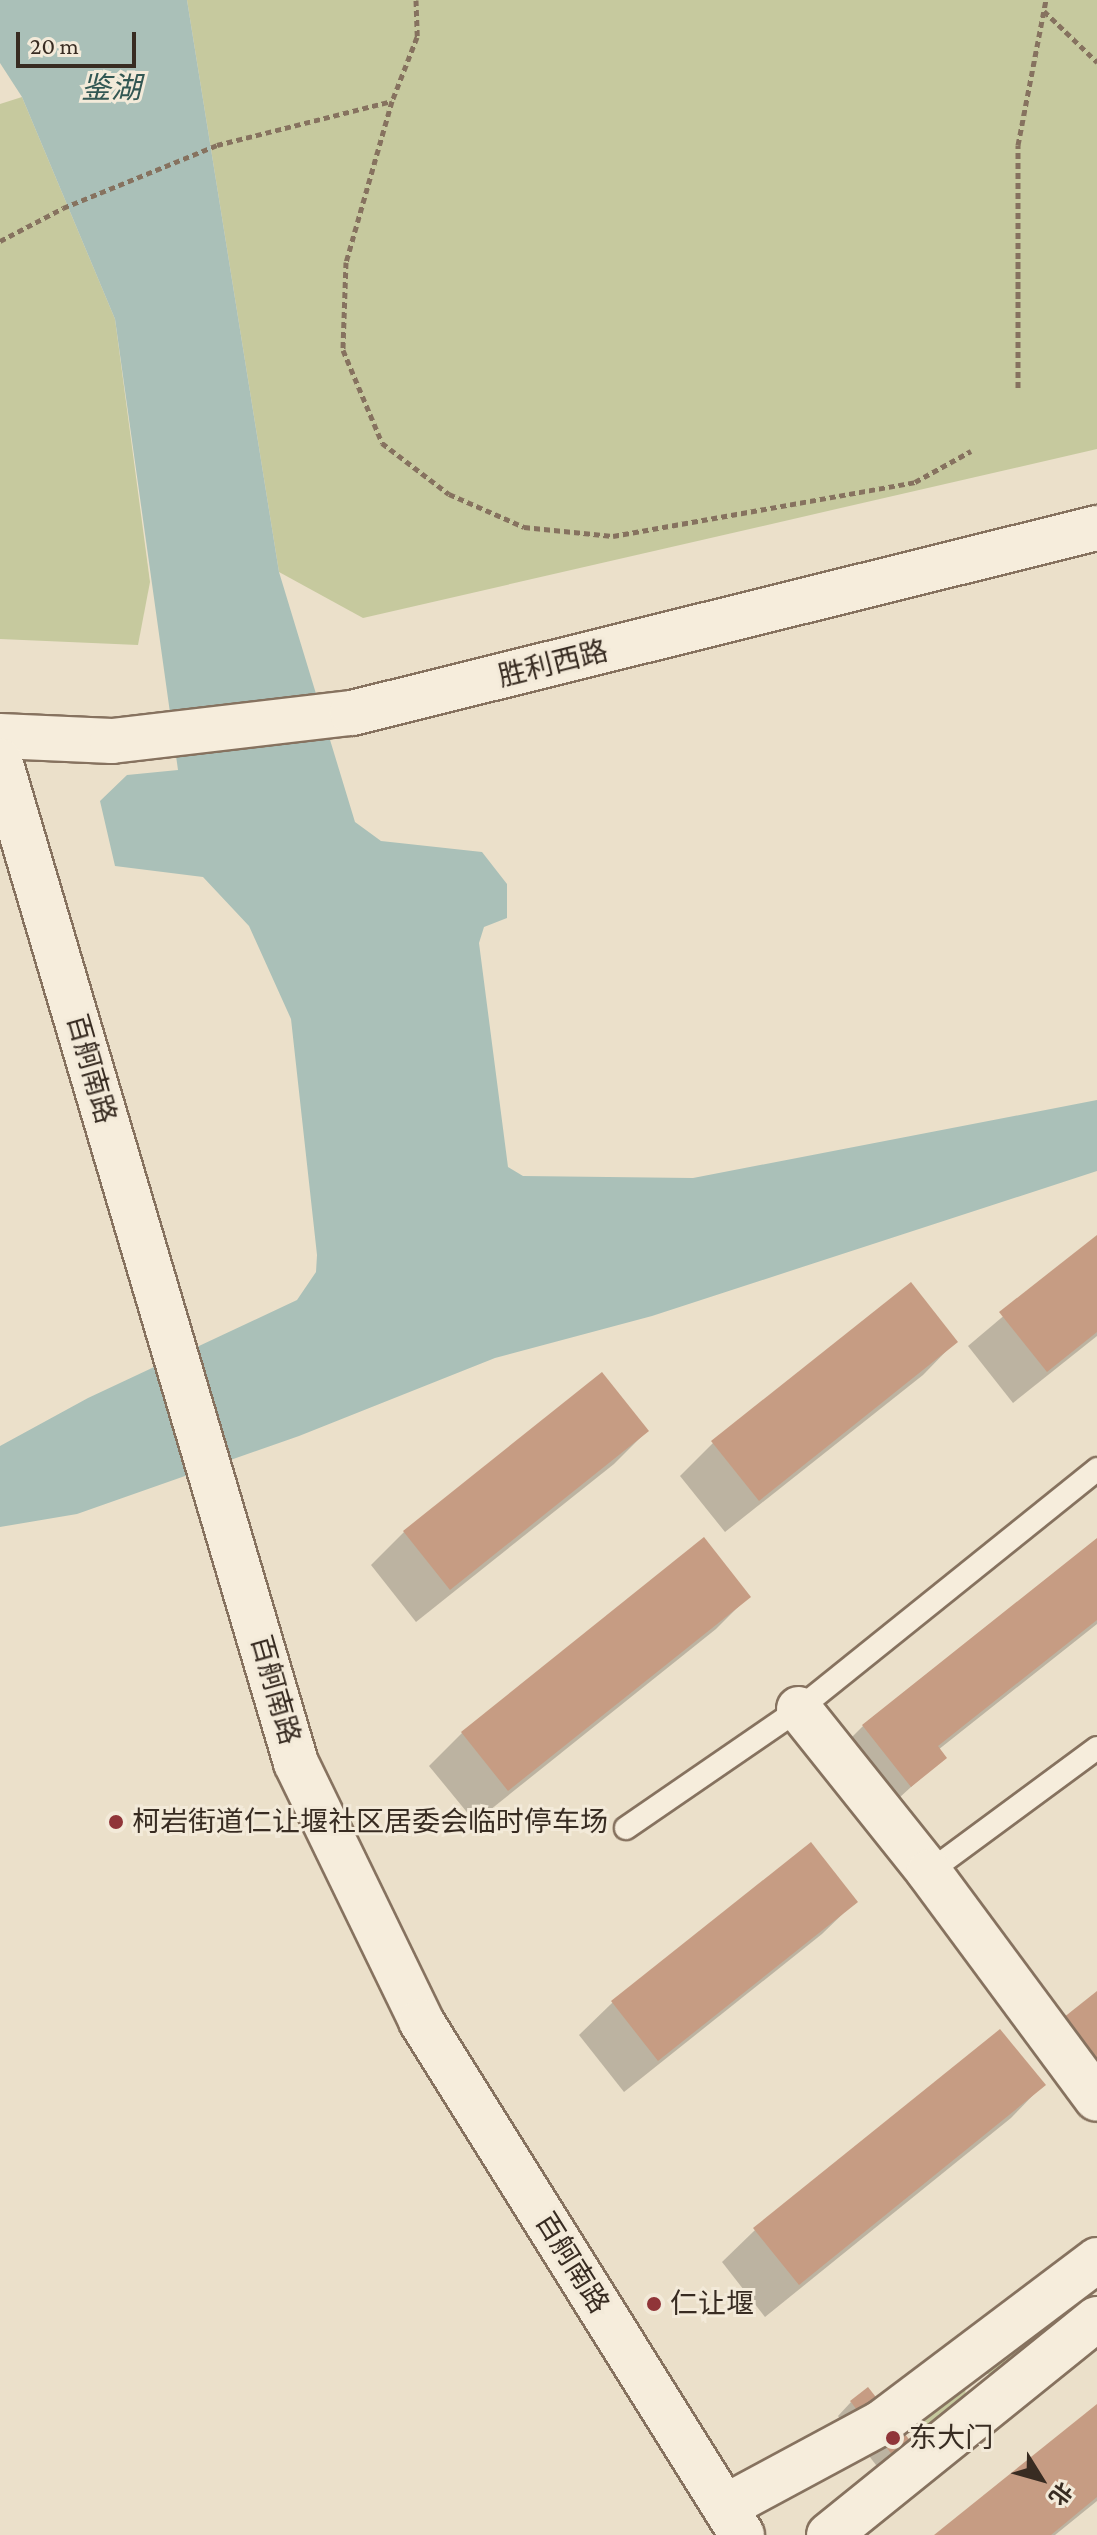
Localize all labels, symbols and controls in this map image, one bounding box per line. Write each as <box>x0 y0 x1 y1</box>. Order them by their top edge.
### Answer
scale bar <box>20 16 140 66</box>
text: 20 m <box>30 32 79 59</box>
water label: 鉴湖 <box>81 70 141 106</box>
street label: 胜利西路 <box>495 634 611 694</box>
street label: 百舸南路 <box>59 1011 123 1127</box>
street label: 百舸南路 <box>243 1632 307 1748</box>
place label: 柯岩街道仁让堰社区居委会临时停车场 <box>132 1805 608 1839</box>
marker: 柯岩街道仁让堰社区居委会临时停车场 <box>107 1813 125 1831</box>
street label: 百舸南路 <box>528 2207 616 2319</box>
place label: 仁让堰 <box>670 2287 754 2321</box>
marker: 仁让堰 <box>645 2295 663 2313</box>
place label: 东大门 <box>909 2421 993 2455</box>
marker: 东大门 <box>884 2429 902 2447</box>
north arrow <box>1001 2439 1081 2519</box>
text: 北 <box>1044 2477 1077 2510</box>

